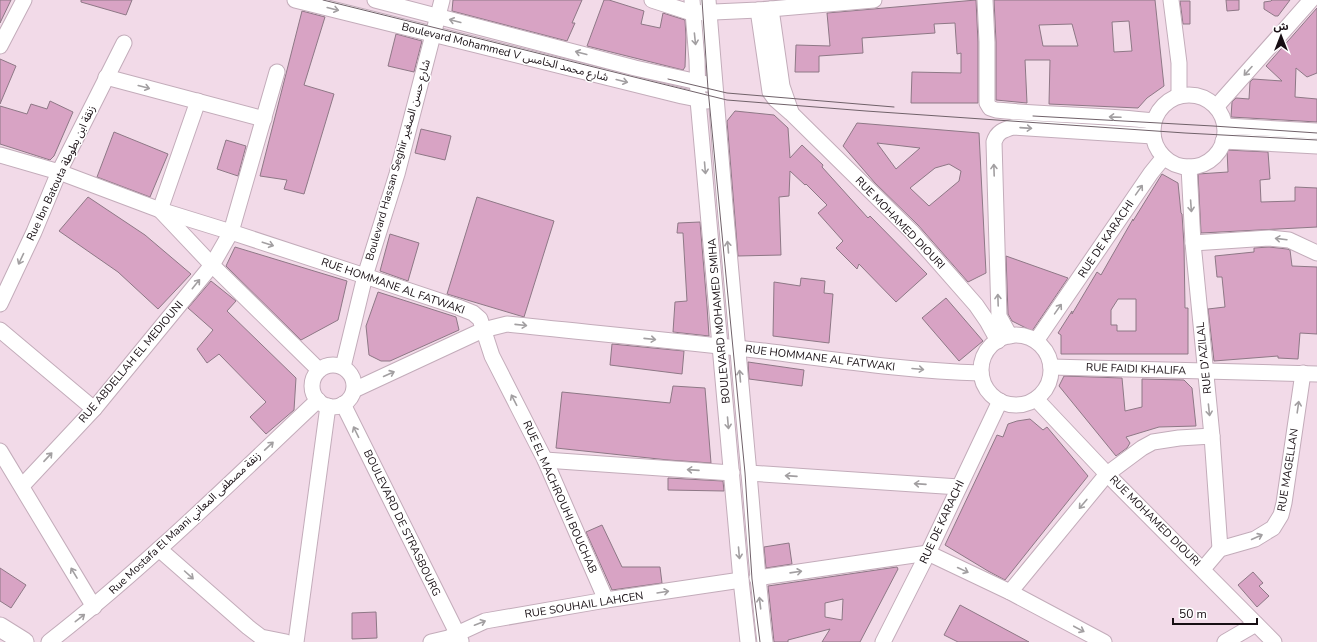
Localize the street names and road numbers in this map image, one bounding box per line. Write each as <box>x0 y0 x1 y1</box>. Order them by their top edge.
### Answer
street label: Boulevard Mohammed V شارع محمد الخامس <box>400 19 610 85</box>
street label: Boulevard Hassan Seghir شارع حسن الصغير <box>362 57 434 262</box>
street label: Rue Ibn Batouta زنقة ابن بطوطة <box>23 103 99 243</box>
street label: RUE MOHAMED DIOURI <box>852 173 948 273</box>
street label: RUE DE KARACHI <box>1075 197 1137 281</box>
street label: BOULEVARD MOHAMED SMIHA <box>704 238 734 404</box>
street label: RUE HOMMANE AL FATWAKI <box>319 254 467 318</box>
street label: RUE ABDELLAH EL MEDIOUNI <box>75 298 187 426</box>
street label: RUE D'AZILAL <box>1193 321 1215 395</box>
street label: RUE HOMMANE AL FATWAKI <box>744 341 896 375</box>
street label: RUE FAIDI KHALIFA <box>1086 360 1186 378</box>
street label: RUE EL MACHROUHI BOUCHAB <box>519 418 601 576</box>
street label: RUE MAGELLAN <box>1274 427 1302 513</box>
street label: BOULEVARD DE STRASBOURG <box>360 447 444 599</box>
street label: Rue Mostafa El Maani زنقة مصطفى المعاني <box>106 448 265 599</box>
street label: RUE MOHAMED DIOURI <box>1106 472 1204 570</box>
street label: RUE DE KARACHI <box>916 478 968 566</box>
street label: RUE SOUHAIL LAHCEN <box>524 588 644 622</box>

